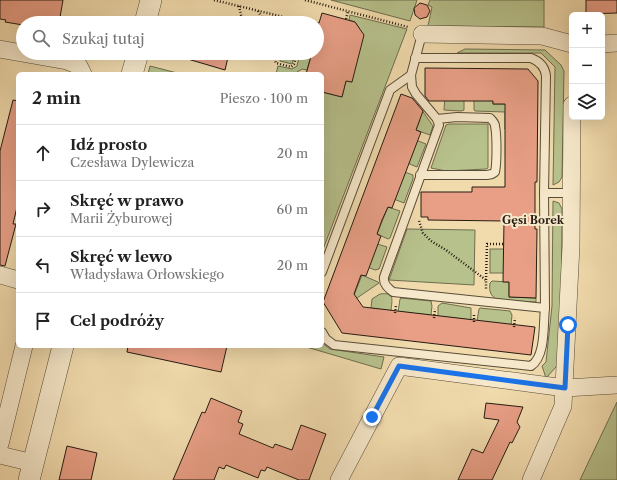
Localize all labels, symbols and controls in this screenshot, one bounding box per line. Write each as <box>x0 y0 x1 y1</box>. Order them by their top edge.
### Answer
map controls <box>569 12 605 120</box>
button: + <box>569 12 605 48</box>
search box <box>16 16 324 60</box>
icon: search <box>30 27 52 49</box>
text: Szukaj tutaj <box>62 29 144 48</box>
button: − <box>569 48 605 84</box>
button: layers <box>569 84 605 120</box>
text: 2 min <box>32 88 81 108</box>
text: Pieszo · 100 m <box>220 90 308 106</box>
text: Idź prosto <box>70 135 147 154</box>
icon: ahead <box>32 142 54 164</box>
text: 20 m <box>277 145 308 161</box>
text: Czesława Dylewicza <box>70 154 194 170</box>
text: Skręć w prawo <box>70 191 184 210</box>
icon: right <box>32 198 54 220</box>
text: 60 m <box>277 201 308 217</box>
text: Marii Żyburowej <box>70 210 173 226</box>
district label: Gęsi Borek <box>502 213 565 227</box>
text: Skręć w lewo <box>70 247 172 266</box>
icon: left <box>32 254 54 276</box>
text: 20 m <box>277 257 308 273</box>
text: Władysława Orłowskiego <box>70 266 224 282</box>
icon: arrive <box>32 310 54 332</box>
text: Cel podróży <box>70 311 164 330</box>
route start <box>559 316 577 334</box>
route end <box>363 408 381 426</box>

